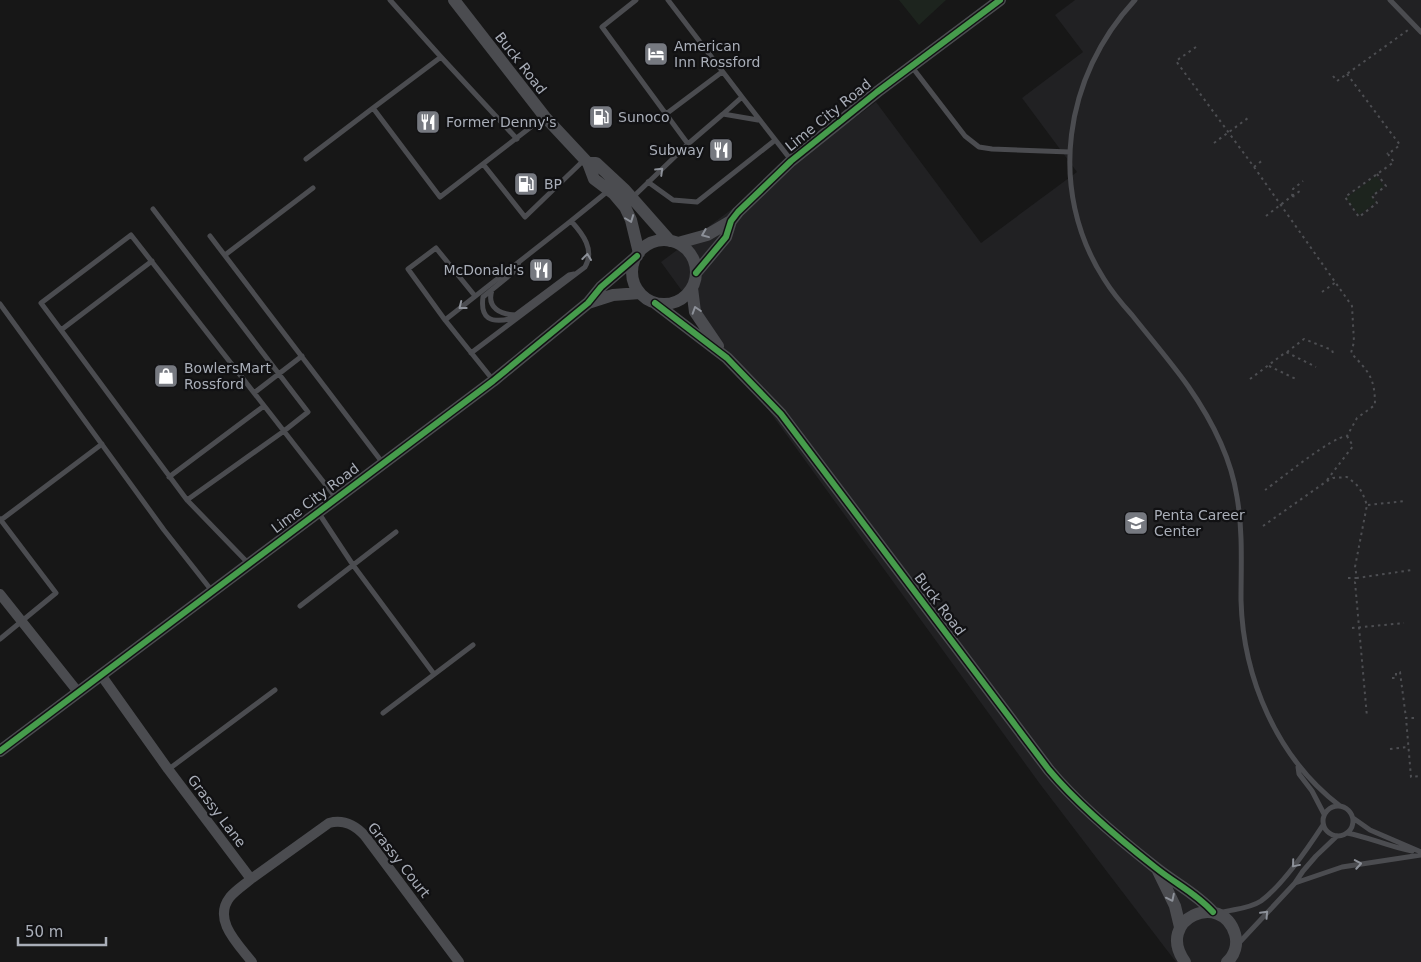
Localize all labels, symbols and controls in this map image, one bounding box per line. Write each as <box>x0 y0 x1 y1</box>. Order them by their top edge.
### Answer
street label: Buck Road <box>492 29 550 97</box>
place label: American Inn Rossford <box>674 38 760 70</box>
hotel icon: American Inn Rossford <box>643 41 669 67</box>
street label: Lime City Road <box>782 76 874 154</box>
fuel station icon: Sunoco <box>588 104 614 130</box>
restaurant icon: Former Denny's <box>415 109 441 135</box>
place label: Sunoco <box>618 109 669 125</box>
place label: Former Denny's <box>446 114 557 130</box>
restaurant icon: Subway <box>708 137 734 163</box>
place label: Subway <box>649 142 704 158</box>
one-way arrow <box>654 168 663 177</box>
fuel station icon: BP <box>513 171 539 197</box>
place label: BP <box>544 176 562 192</box>
one-way arrow <box>624 214 634 222</box>
one-way arrow <box>701 228 710 238</box>
one-way arrow <box>581 252 592 260</box>
restaurant icon: McDonald's <box>528 257 554 283</box>
place label: McDonald's <box>444 262 524 278</box>
one-way arrow <box>459 301 468 309</box>
one-way arrow <box>692 306 702 315</box>
place label: BowlersMart Rossford <box>184 360 272 392</box>
shop icon: BowlersMart Rossford <box>153 363 179 389</box>
street label: Lime City Road <box>268 460 362 536</box>
place label: Penta Career Center <box>1154 507 1245 539</box>
school or university icon: Penta Career Center <box>1123 510 1149 536</box>
street label: Buck Road <box>911 570 969 638</box>
street label: Grassy Lane <box>185 772 249 850</box>
street label: Grassy Court <box>365 819 434 901</box>
one-way arrow <box>1292 859 1301 868</box>
one-way arrow <box>1354 860 1362 870</box>
one-way arrow <box>1165 892 1175 901</box>
one-way arrow <box>1259 911 1268 920</box>
scale bar <box>18 914 105 946</box>
text: 50 m <box>25 923 63 941</box>

